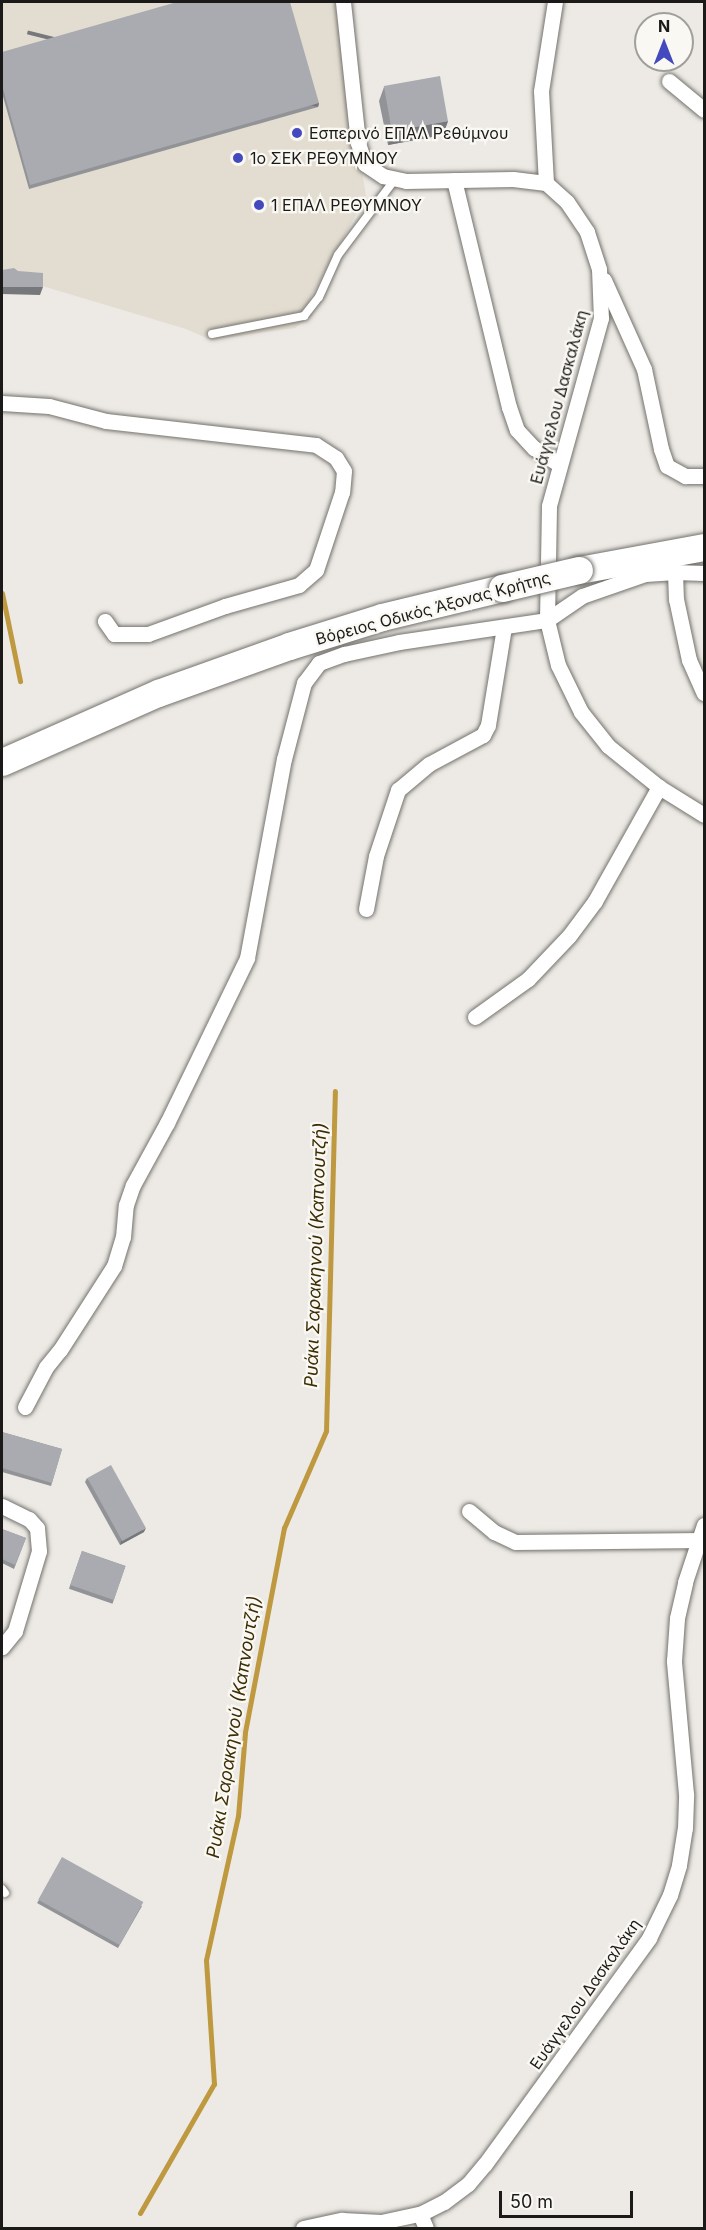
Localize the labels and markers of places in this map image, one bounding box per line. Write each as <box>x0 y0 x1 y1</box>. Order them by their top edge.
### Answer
place label: Εσπερινό ΕΠΑΛ Ρεθύμνου <box>309 123 508 143</box>
marker: Εσπερινό ΕΠΑΛ Ρεθύμνου <box>290 126 304 140</box>
place label: 1ο ΣΕΚ ΡΕΘΥΜΝΟΥ <box>250 148 398 168</box>
marker: 1ο ΣΕΚ ΡΕΘΥΜΝΟΥ <box>231 151 245 165</box>
place label: 1 ΕΠΑΛ ΡΕΘΥΜΝΟΥ <box>271 195 422 215</box>
marker: 1 ΕΠΑΛ ΡΕΘΥΜΝΟΥ <box>252 198 266 212</box>

